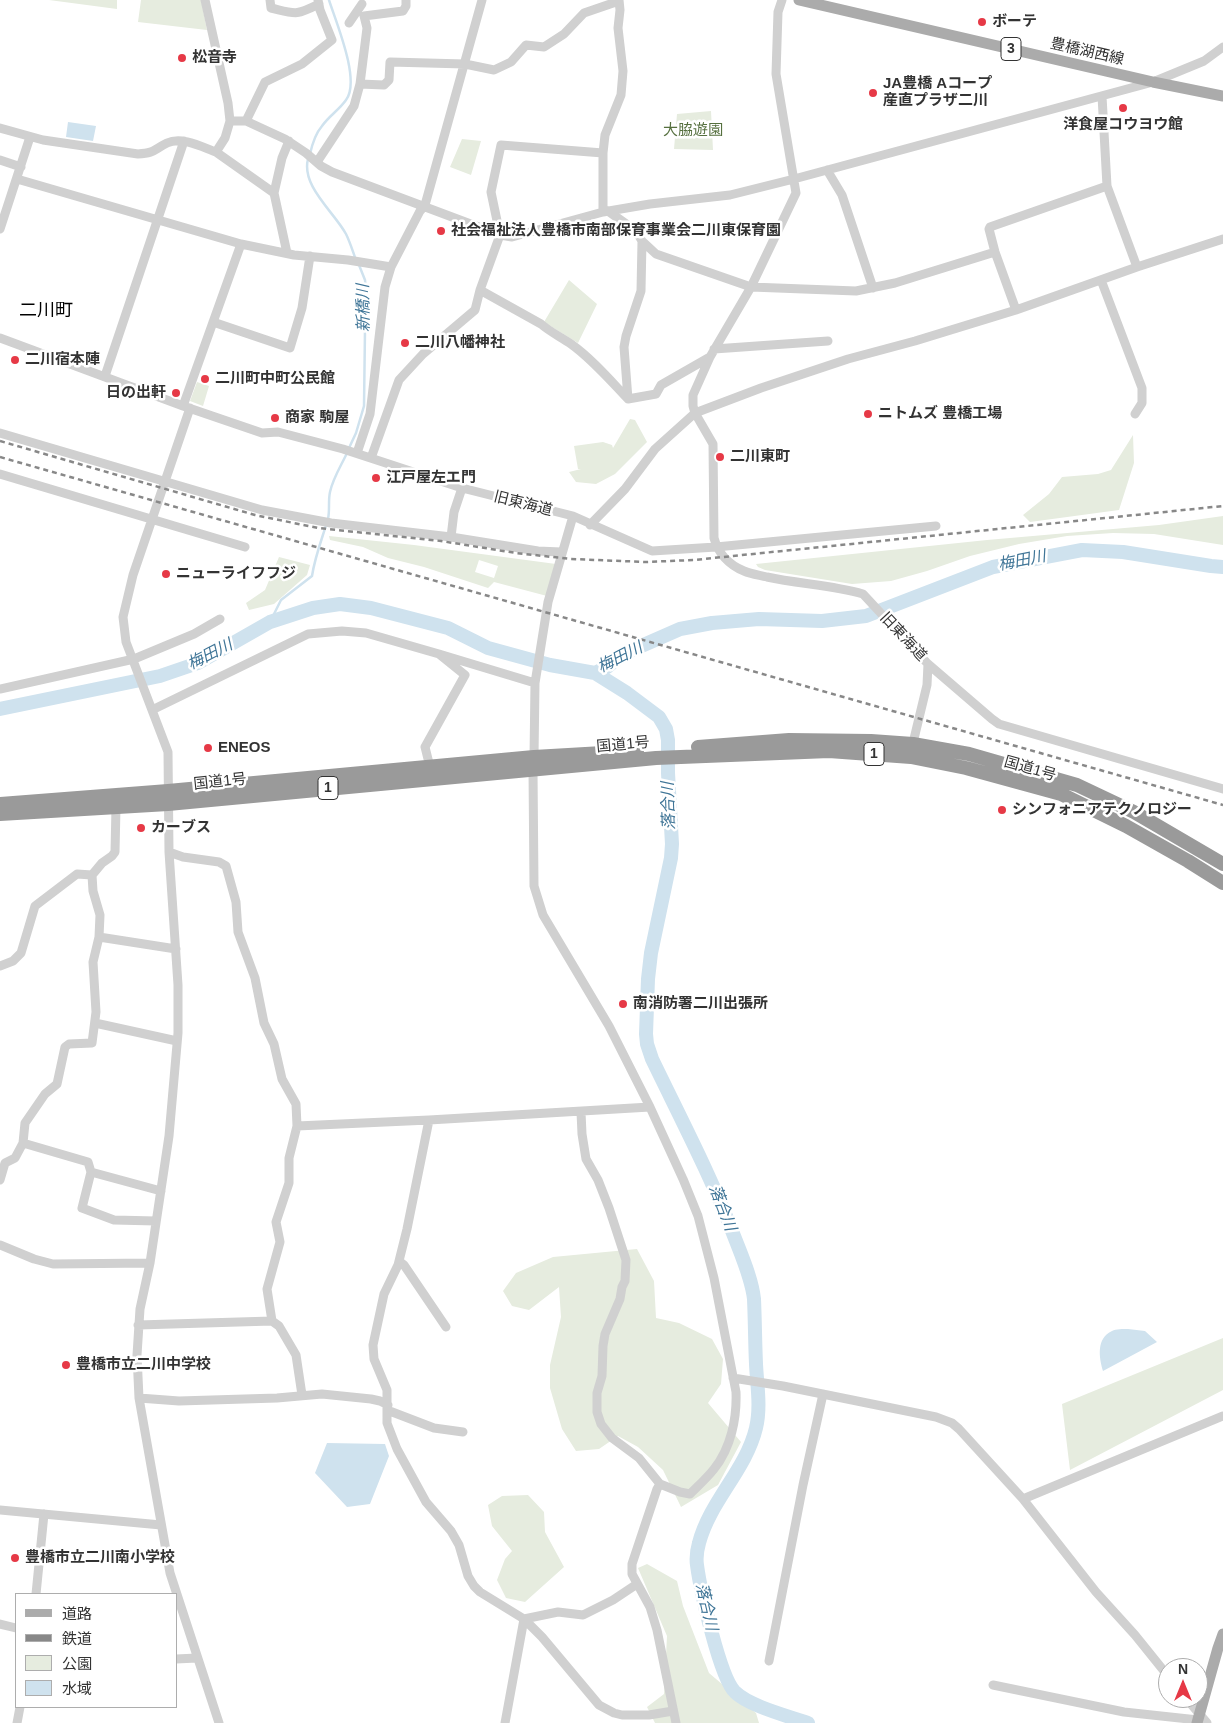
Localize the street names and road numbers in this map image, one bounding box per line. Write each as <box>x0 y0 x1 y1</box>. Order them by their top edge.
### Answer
street label: 豊橋湖西線 <box>1048 35 1126 69</box>
road number: 3 <box>1001 38 1021 61</box>
street label: 旧東海道 <box>492 488 554 520</box>
street label: 旧東海道 <box>876 609 930 665</box>
street label: 国道1号 <box>596 734 650 756</box>
road number: 1 <box>864 742 884 766</box>
street label: 国道1号 <box>1002 753 1058 785</box>
street label: 国道1号 <box>193 770 247 794</box>
road number: 1 <box>318 776 338 800</box>

